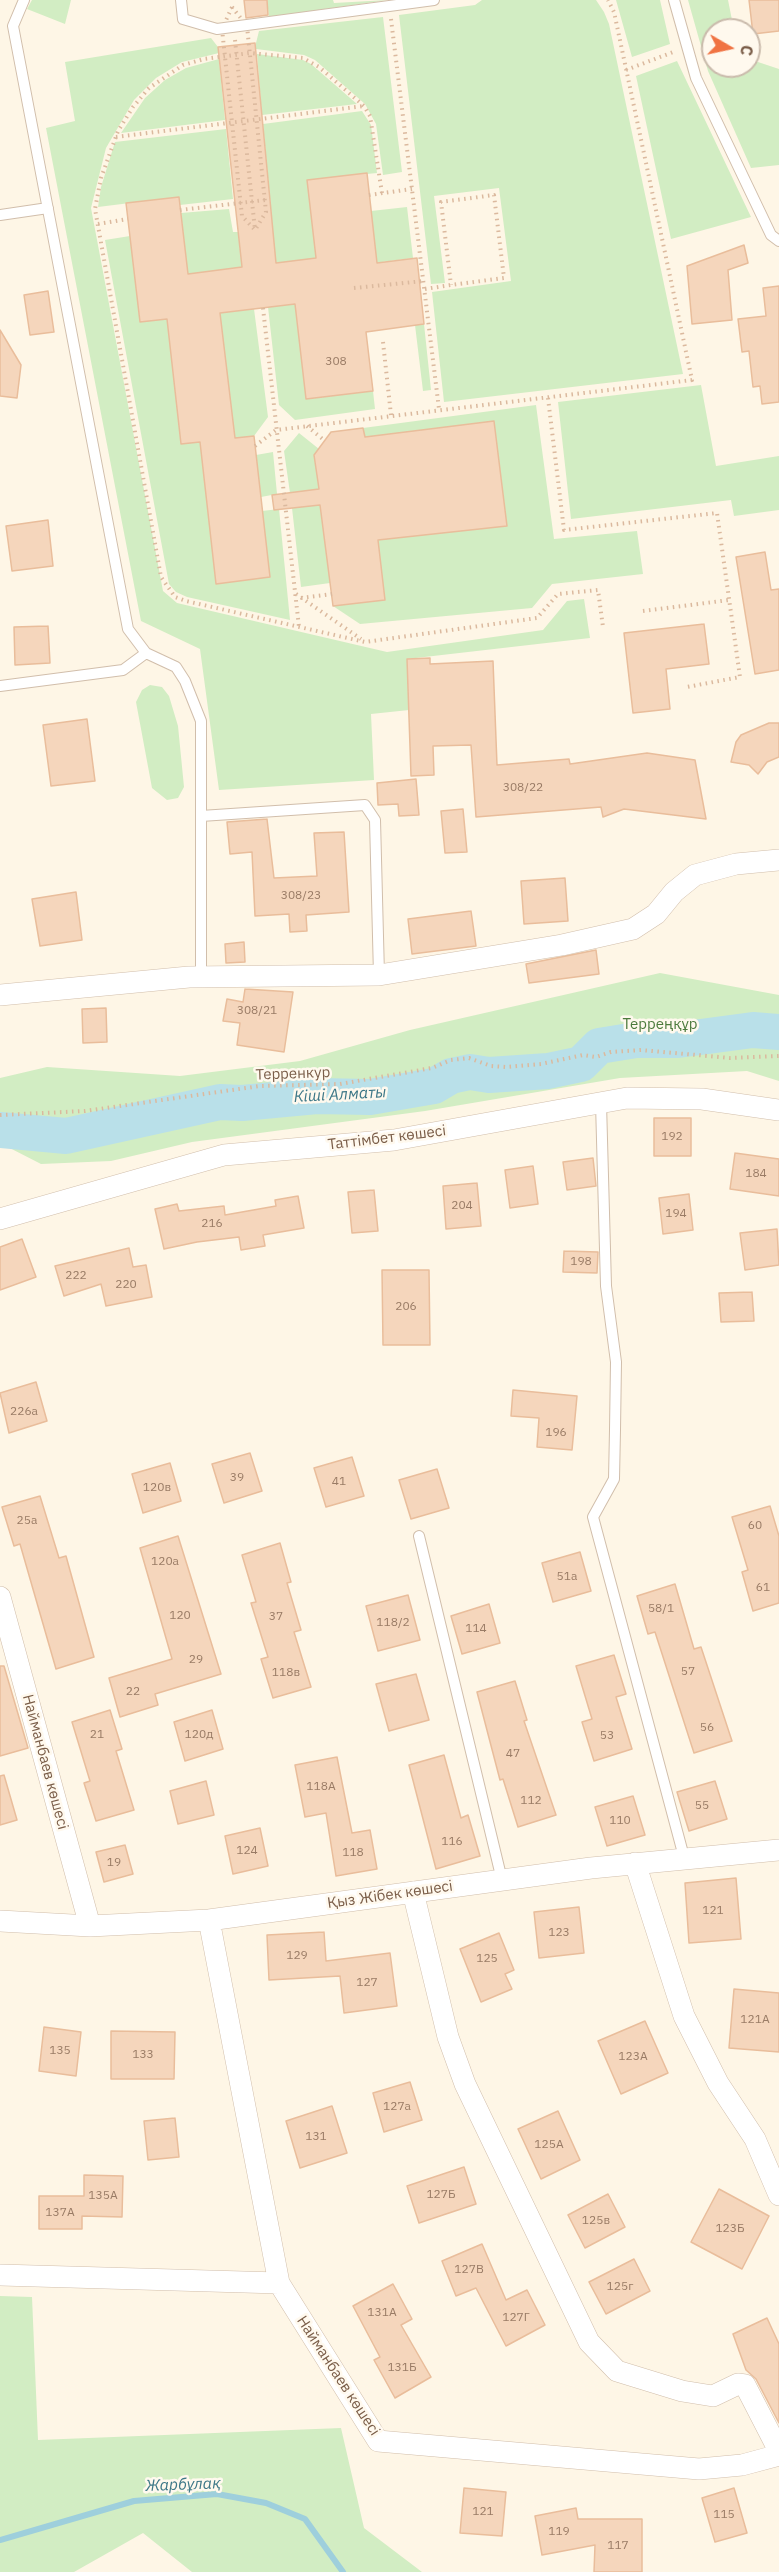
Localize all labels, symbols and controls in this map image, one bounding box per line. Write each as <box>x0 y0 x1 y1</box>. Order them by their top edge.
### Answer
north arrow <box>701 18 761 78</box>
text: С <box>736 44 757 57</box>
house number: 308 <box>325 355 347 369</box>
house number: 308/22 <box>503 781 543 795</box>
house number: 308/23 <box>281 889 321 903</box>
house number: 308/21 <box>237 1004 277 1018</box>
park label: Терреңқұр <box>622 1016 698 1034</box>
street label: Терренкур <box>255 1064 331 1084</box>
water label: Кіші Алматы <box>293 1083 387 1107</box>
street label: Таттімбет көшесі <box>327 1122 447 1154</box>
house number: 192 <box>661 1130 683 1144</box>
house number: 184 <box>745 1167 767 1181</box>
house number: 204 <box>451 1199 473 1213</box>
house number: 194 <box>665 1207 687 1221</box>
house number: 216 <box>201 1217 223 1231</box>
house number: 198 <box>570 1255 592 1269</box>
house number: 222 <box>65 1269 87 1283</box>
house number: 220 <box>115 1278 137 1292</box>
house number: 206 <box>395 1300 417 1314</box>
house number: 226а <box>10 1405 38 1419</box>
house number: 196 <box>545 1426 567 1440</box>
house number: 39 <box>230 1471 244 1485</box>
house number: 41 <box>332 1475 346 1489</box>
house number: 120в <box>143 1481 171 1495</box>
house number: 25а <box>17 1514 37 1528</box>
house number: 60 <box>748 1519 762 1533</box>
house number: 120а <box>151 1555 179 1569</box>
house number: 51а <box>557 1570 577 1584</box>
house number: 61 <box>756 1581 770 1595</box>
house number: 58/1 <box>648 1602 674 1616</box>
house number: 120 <box>169 1609 191 1623</box>
house number: 37 <box>269 1610 283 1624</box>
house number: 118/2 <box>376 1616 410 1630</box>
house number: 114 <box>465 1622 487 1636</box>
house number: 29 <box>189 1653 203 1667</box>
house number: 57 <box>681 1665 695 1679</box>
house number: 118в <box>272 1666 300 1680</box>
house number: 22 <box>126 1685 140 1699</box>
street label: Найманбаев көшесі <box>18 1692 72 1832</box>
house number: 56 <box>700 1721 714 1735</box>
house number: 21 <box>90 1728 104 1742</box>
house number: 120д <box>185 1728 213 1742</box>
house number: 53 <box>600 1729 614 1743</box>
house number: 47 <box>506 1747 520 1761</box>
house number: 118А <box>306 1780 336 1794</box>
house number: 112 <box>520 1794 542 1808</box>
house number: 55 <box>695 1799 709 1813</box>
house number: 110 <box>609 1814 631 1828</box>
house number: 116 <box>441 1835 463 1849</box>
house number: 124 <box>236 1844 258 1858</box>
house number: 118 <box>342 1846 364 1860</box>
house number: 19 <box>107 1856 121 1870</box>
street label: Қыз Жібек көшесі <box>326 1877 454 1913</box>
house number: 121 <box>702 1904 724 1918</box>
house number: 123 <box>548 1926 570 1940</box>
house number: 129 <box>286 1949 308 1963</box>
house number: 125 <box>476 1952 498 1966</box>
house number: 127 <box>356 1976 378 1990</box>
house number: 121А <box>740 2013 770 2027</box>
house number: 135 <box>49 2044 71 2058</box>
house number: 133 <box>132 2048 154 2062</box>
house number: 123А <box>618 2050 648 2064</box>
house number: 127а <box>383 2100 411 2114</box>
house number: 131 <box>305 2130 327 2144</box>
house number: 125А <box>534 2138 564 2152</box>
house number: 127Б <box>426 2188 456 2202</box>
house number: 135А <box>88 2189 118 2203</box>
house number: 137А <box>45 2206 75 2220</box>
house number: 125в <box>582 2214 610 2228</box>
house number: 123Б <box>715 2222 745 2236</box>
house number: 127В <box>454 2263 484 2277</box>
house number: 125г <box>607 2280 633 2294</box>
house number: 131А <box>367 2306 397 2320</box>
house number: 127Г <box>502 2311 530 2325</box>
street label: Найманбаев көшесі <box>293 2313 383 2439</box>
house number: 131Б <box>387 2361 417 2375</box>
water label: Жарбұлақ <box>145 2474 221 2496</box>
house number: 121 <box>472 2505 494 2519</box>
house number: 115 <box>713 2508 735 2522</box>
house number: 119 <box>548 2525 570 2539</box>
house number: 117 <box>607 2539 629 2553</box>

